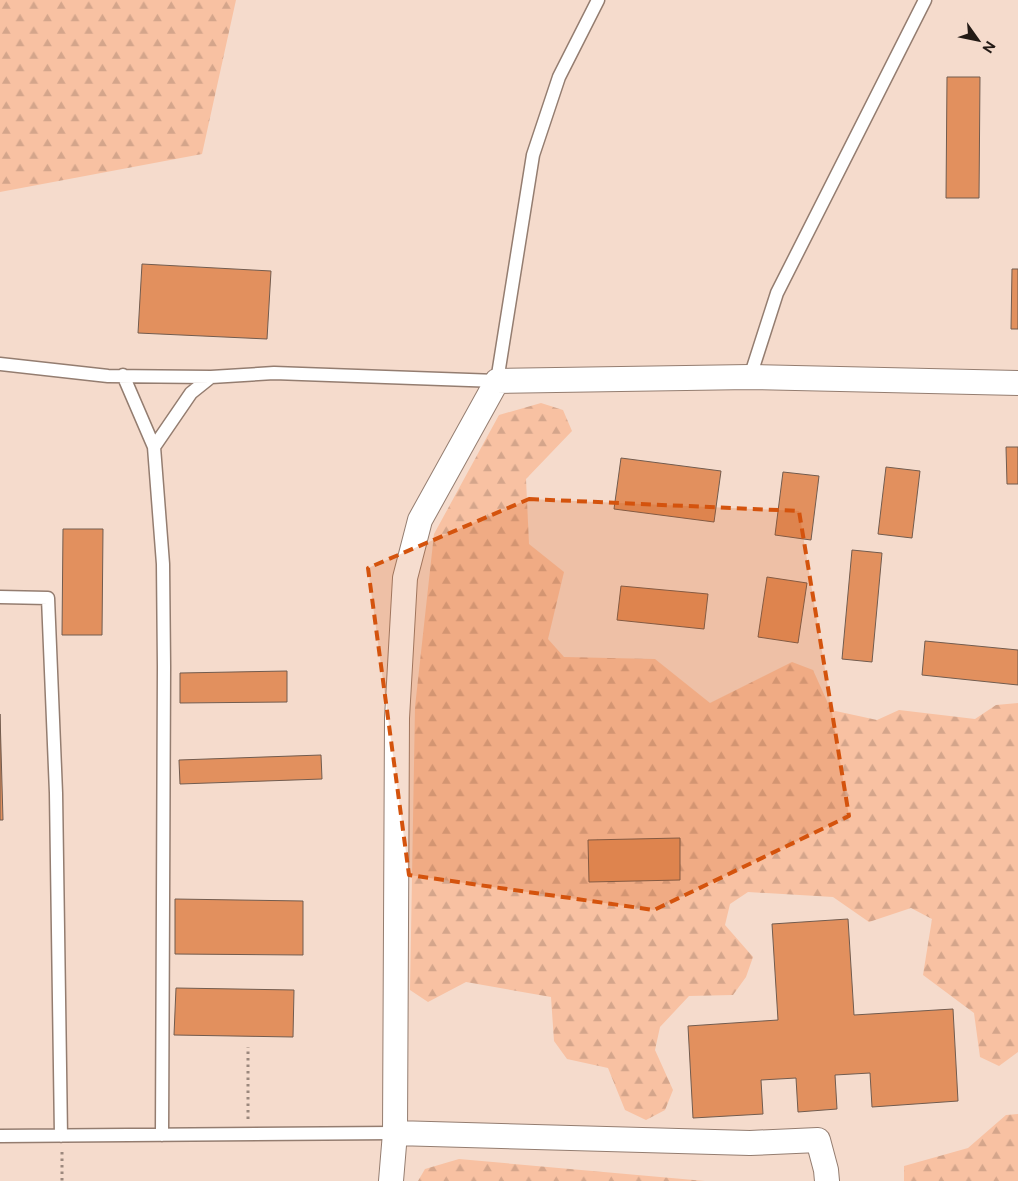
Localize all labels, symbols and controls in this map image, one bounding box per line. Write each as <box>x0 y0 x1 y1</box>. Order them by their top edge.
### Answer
north arrow <box>953 15 1003 65</box>
text: N <box>979 38 999 56</box>

